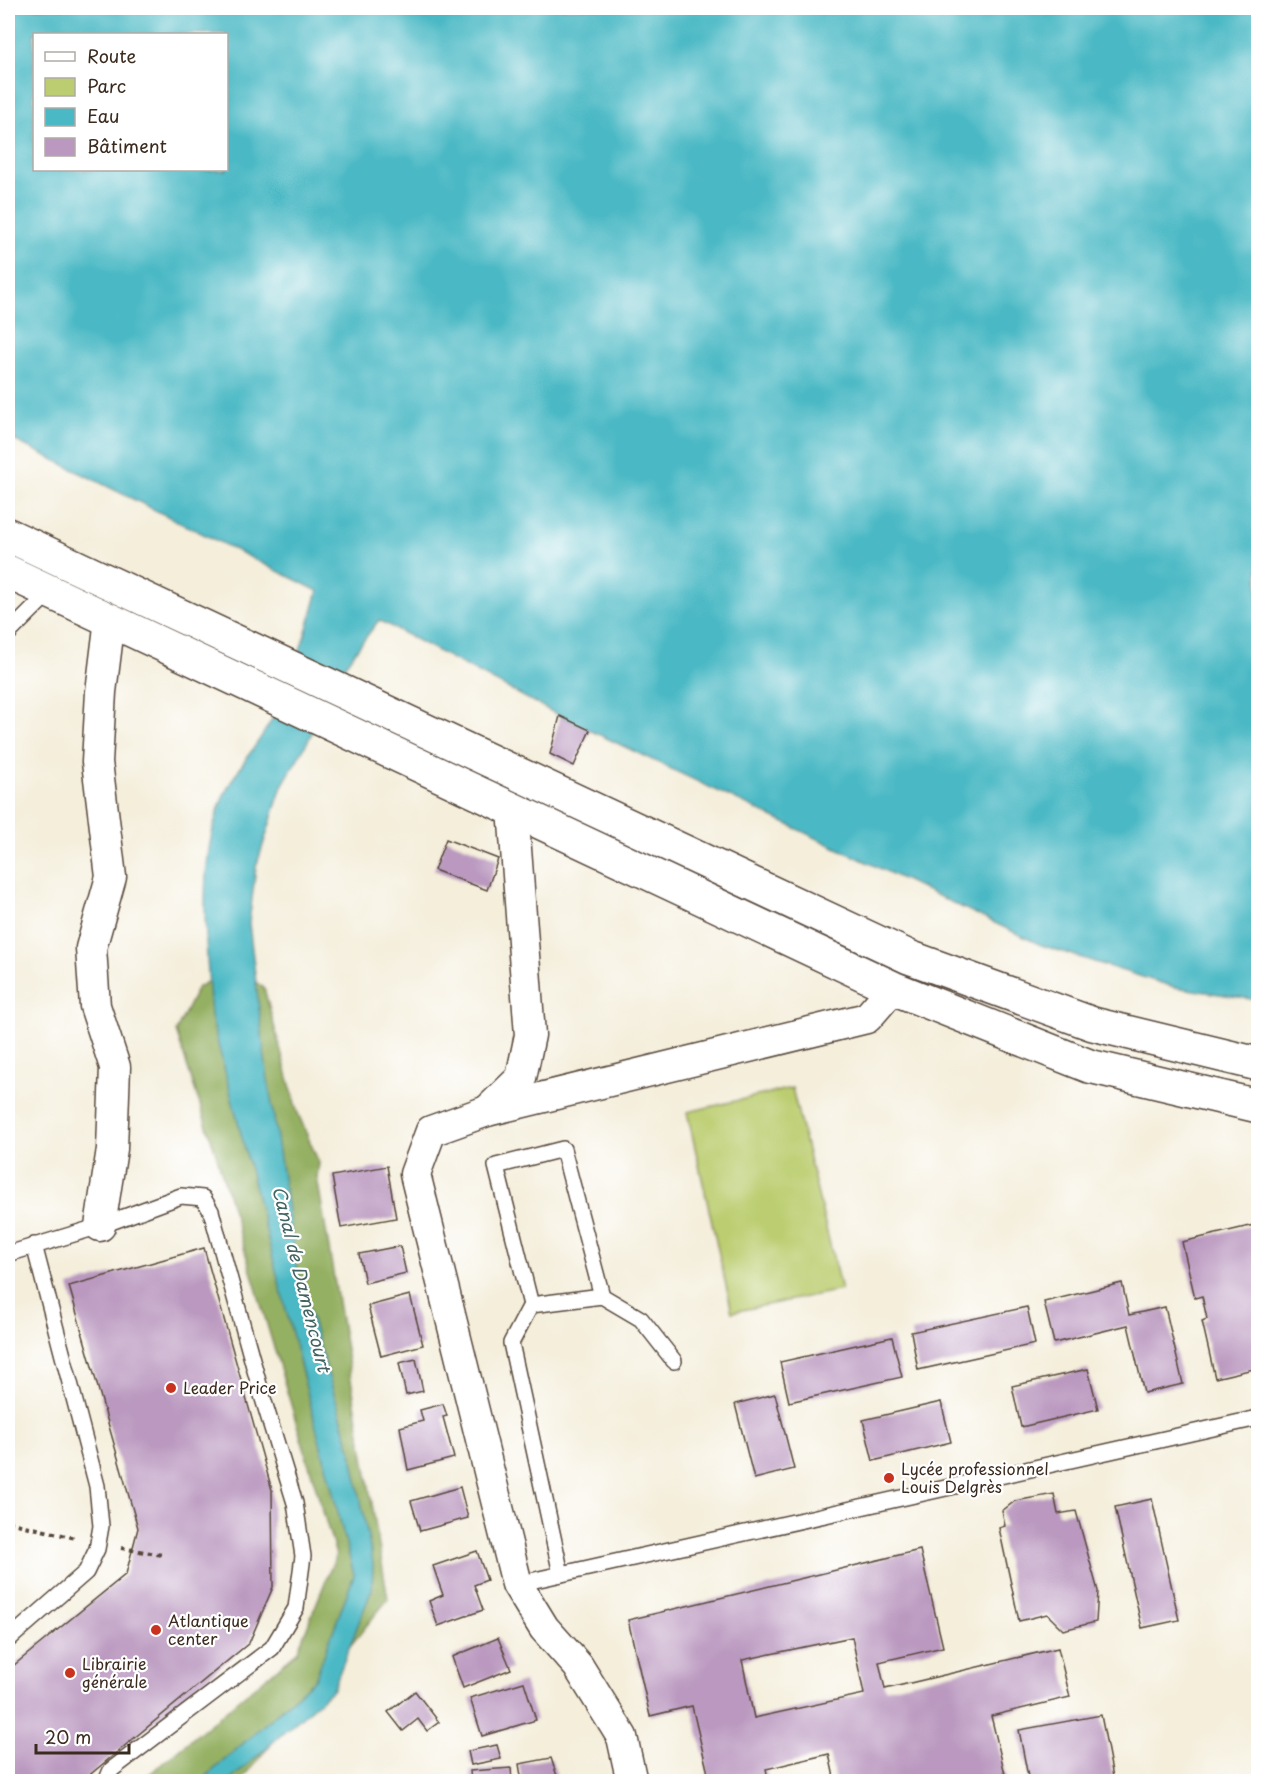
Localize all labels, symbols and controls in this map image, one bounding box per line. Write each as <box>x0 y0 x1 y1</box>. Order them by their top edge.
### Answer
legend <box>33 33 228 171</box>
text: Route <box>87 42 137 69</box>
text: Parc <box>87 72 126 99</box>
text: Eau <box>87 102 119 129</box>
text: Bâtiment <box>87 132 167 159</box>
water label: Canal de Damencourt <box>266 1183 339 1377</box>
place label: Leader Price <box>183 1375 276 1399</box>
marker: Leader Price <box>164 1381 178 1395</box>
place label: Lycée professionnel Louis Delgrès <box>901 1456 1049 1498</box>
marker: Lycée professionnel Louis Delgrès <box>882 1471 896 1485</box>
place label: Atlantique center <box>168 1608 249 1650</box>
marker: Atlantique center <box>149 1623 163 1637</box>
place label: Librairie générale <box>82 1651 148 1693</box>
marker: Librairie générale <box>63 1666 77 1680</box>
scale bar <box>36 1717 129 1755</box>
text: 20 m <box>45 1723 91 1750</box>

